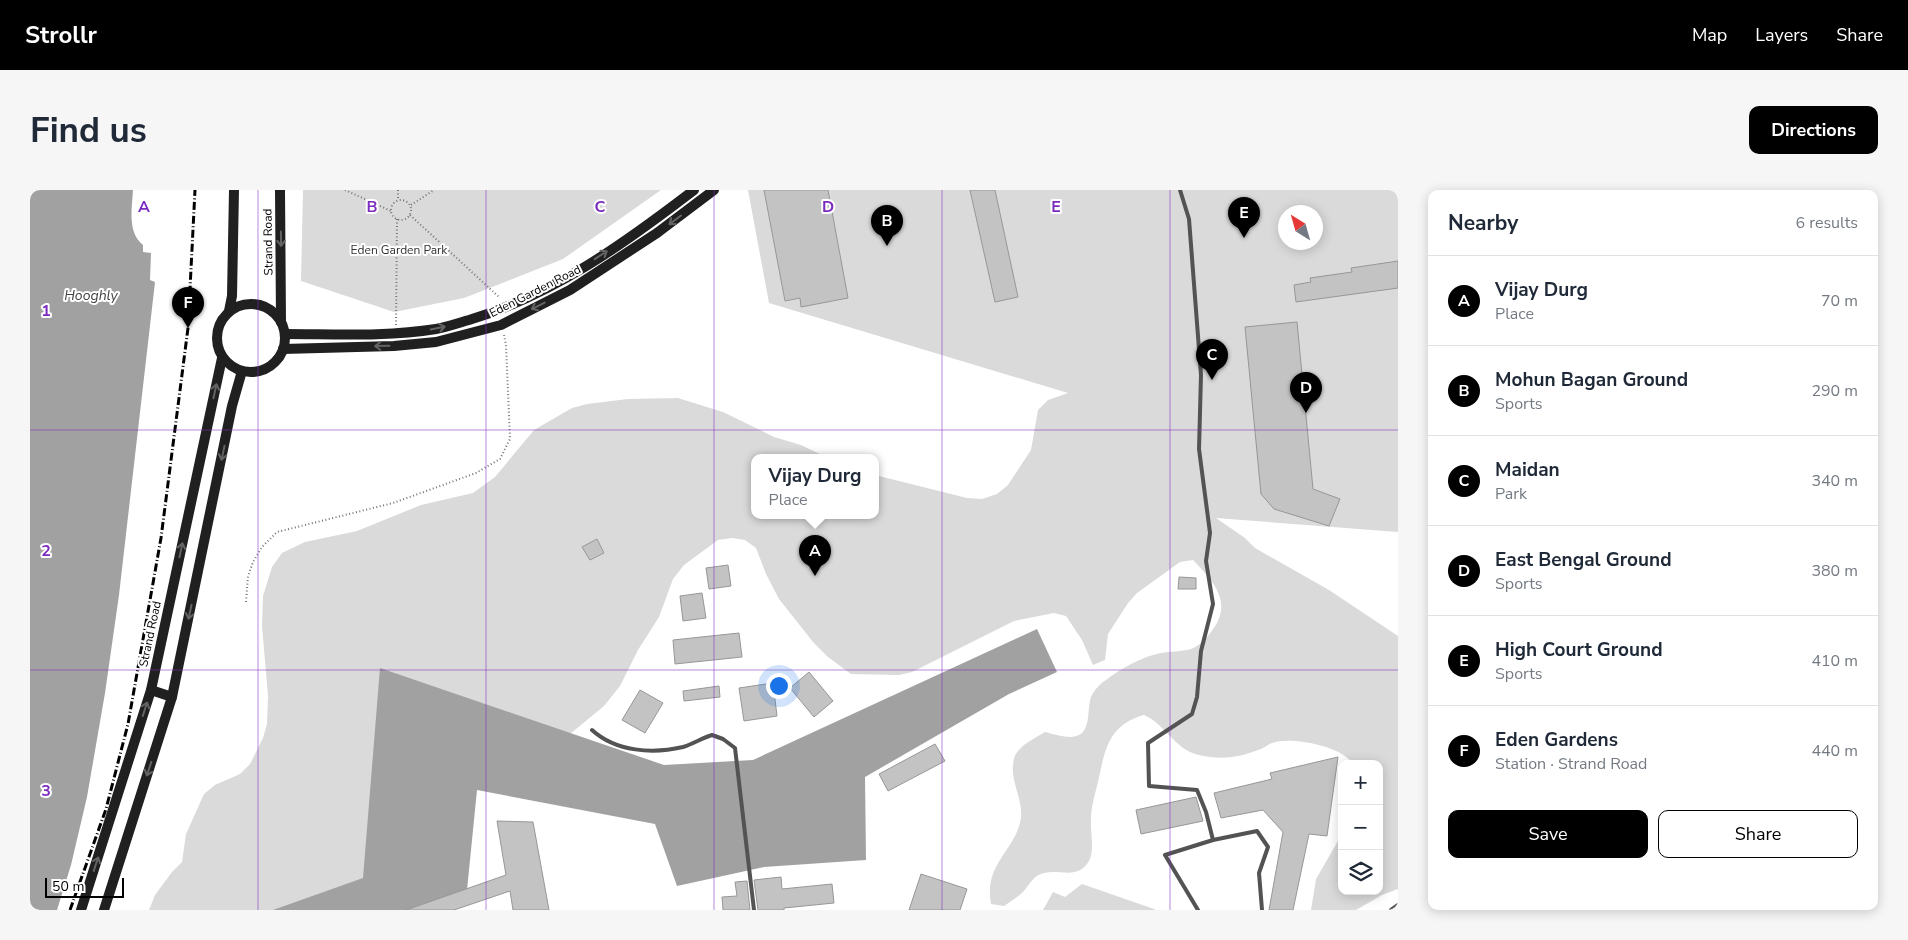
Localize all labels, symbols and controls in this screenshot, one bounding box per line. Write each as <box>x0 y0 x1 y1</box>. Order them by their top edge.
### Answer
text: Strollr <box>25 19 97 51</box>
text: Map <box>1692 23 1727 47</box>
text: Layers <box>1755 23 1808 47</box>
text: Share <box>1836 23 1883 47</box>
button: Directions <box>1749 106 1878 154</box>
text: Find us <box>30 107 147 154</box>
text: A <box>138 196 150 218</box>
text: B <box>366 196 378 218</box>
text: C <box>595 196 606 218</box>
text: D <box>822 196 834 218</box>
text: E <box>1051 196 1061 218</box>
pin: E <box>1228 197 1260 238</box>
pin: B <box>871 205 903 246</box>
north arrow <box>1278 205 1323 250</box>
street label: Strand Road <box>259 208 277 276</box>
text: Nearby <box>1448 209 1518 237</box>
text: 6 results <box>1796 212 1858 234</box>
one-way arrow <box>669 214 682 225</box>
one-way arrow <box>276 230 286 246</box>
park label: Eden Garden Park <box>351 242 448 258</box>
one-way arrow <box>594 250 608 261</box>
street label: Eden Garden Road <box>486 261 584 321</box>
text: Vijay Durg <box>1495 277 1588 303</box>
water label: Hooghly <box>64 286 119 305</box>
pin: F <box>172 287 204 328</box>
text: A <box>1458 290 1470 312</box>
text: 70 m <box>1821 290 1858 312</box>
text: 1 <box>41 300 51 322</box>
one-way arrow <box>531 302 546 311</box>
text: Place <box>1495 303 1534 325</box>
one-way arrow <box>430 323 446 333</box>
pin: C <box>1196 339 1228 380</box>
one-way arrow <box>375 342 391 351</box>
text: Mohun Bagan Ground <box>1495 367 1688 393</box>
pin: D <box>1290 372 1322 413</box>
text: B <box>1458 380 1470 402</box>
text: 290 m <box>1811 380 1858 402</box>
one-way arrow <box>211 384 220 400</box>
text: Sports <box>1495 393 1543 415</box>
one-way arrow <box>217 444 227 460</box>
popup <box>751 454 879 519</box>
text: Maidan <box>1495 457 1560 483</box>
text: Vijay Durg <box>769 463 862 489</box>
text: C <box>1459 470 1469 492</box>
text: 340 m <box>1811 470 1858 492</box>
text: Park <box>1495 483 1527 505</box>
text: Place <box>769 489 808 511</box>
pin: A <box>799 535 831 576</box>
text: 2 <box>41 540 51 562</box>
one-way arrow <box>177 543 186 559</box>
text: East Bengal Ground <box>1495 547 1672 573</box>
text: D <box>1458 560 1470 582</box>
text: 380 m <box>1811 560 1858 582</box>
text: Sports <box>1495 573 1543 595</box>
street label: Strand Road <box>135 600 165 668</box>
one-way arrow <box>185 604 194 620</box>
text: High Court Ground <box>1495 637 1663 663</box>
text: E <box>1459 650 1469 672</box>
text: 410 m <box>1811 650 1858 672</box>
text: Sports <box>1495 663 1543 685</box>
your location <box>766 673 792 699</box>
one-way arrow <box>140 701 150 717</box>
text: Eden Gardens <box>1495 727 1618 753</box>
text: F <box>1460 740 1469 762</box>
text: 440 m <box>1811 740 1858 762</box>
text: Station · Strand Road <box>1495 753 1647 775</box>
map controls <box>1338 760 1383 895</box>
button: + <box>1338 760 1383 805</box>
one-way arrow <box>144 761 154 777</box>
text: 3 <box>41 780 51 802</box>
button: − <box>1338 805 1383 850</box>
button: Save <box>1448 810 1648 858</box>
button: Share <box>1658 810 1858 858</box>
button: layers <box>1338 850 1383 895</box>
one-way arrow <box>91 856 101 872</box>
scale bar <box>45 875 124 898</box>
text: 50 m <box>52 877 84 896</box>

